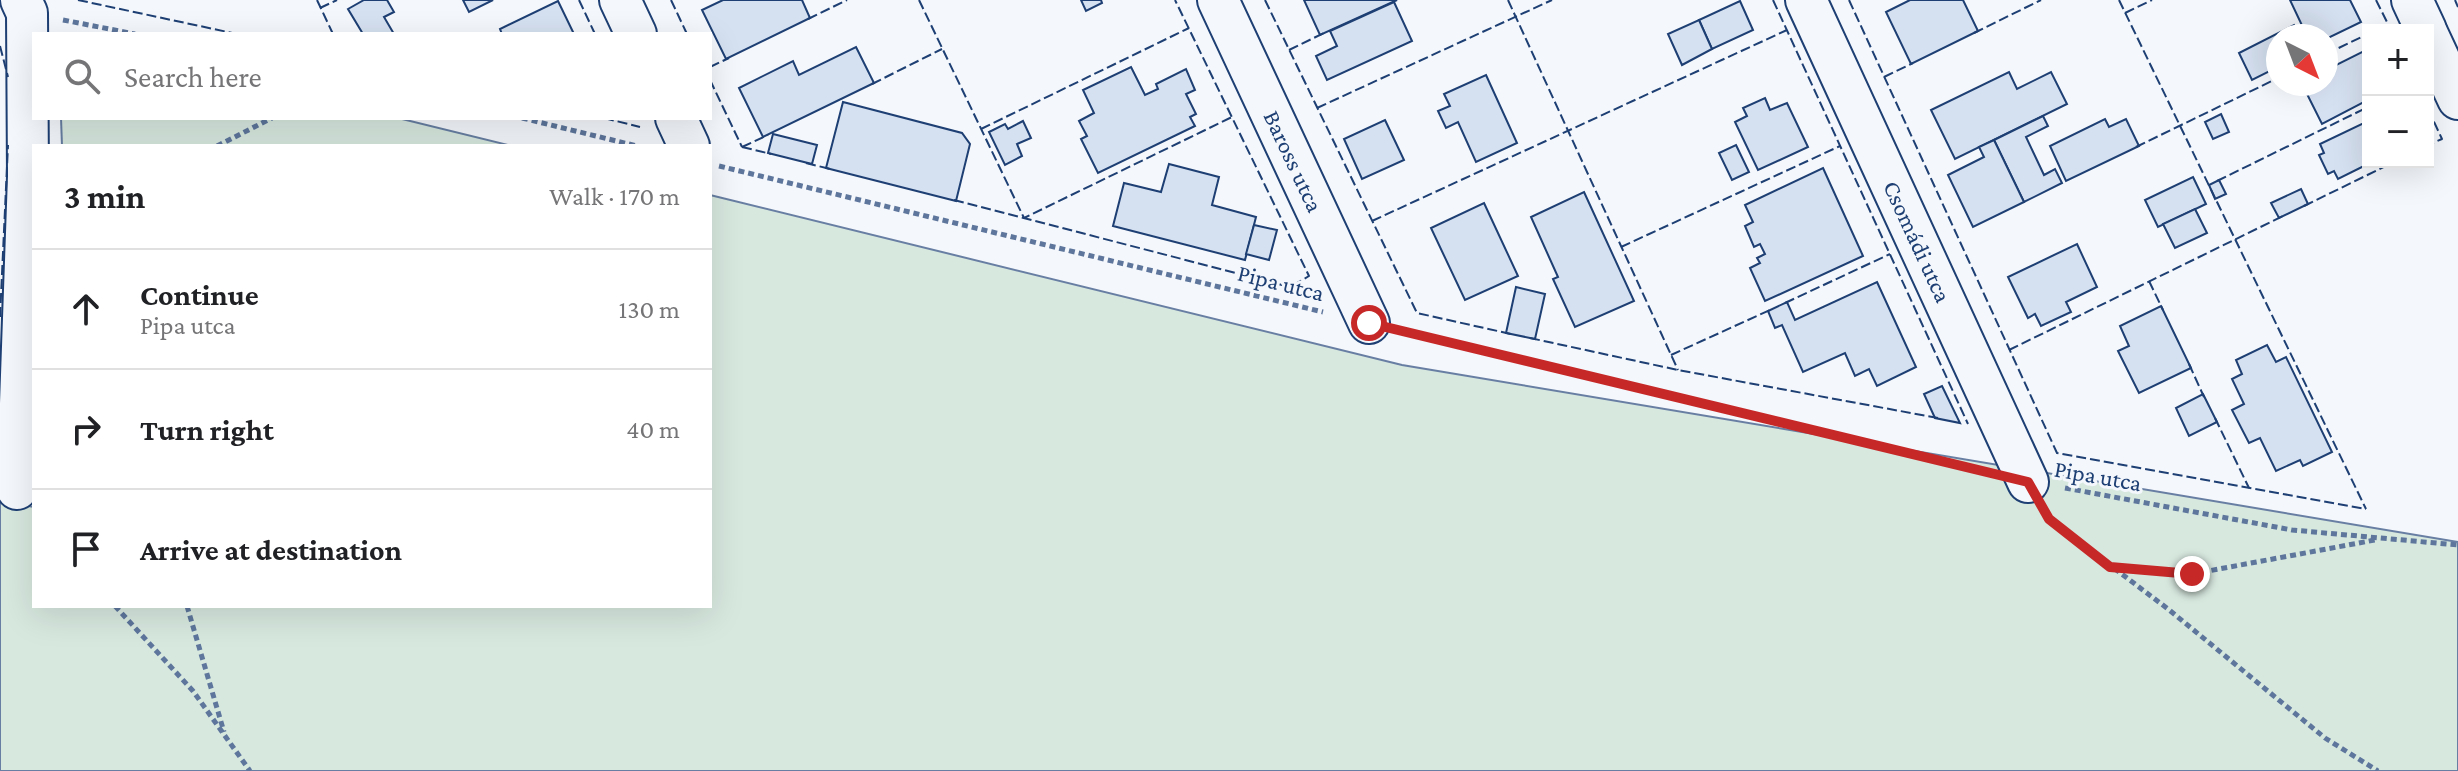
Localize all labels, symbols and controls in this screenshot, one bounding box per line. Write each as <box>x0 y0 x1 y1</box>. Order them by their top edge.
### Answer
north arrow <box>2266 24 2338 96</box>
map controls <box>2362 24 2434 168</box>
button: + <box>2362 24 2434 96</box>
search box <box>32 32 712 120</box>
icon: search <box>60 54 104 98</box>
text: Search here <box>124 60 262 93</box>
button: − <box>2362 96 2434 168</box>
street label: Baross utca <box>1259 106 1329 216</box>
street label: Csomádi utca <box>1878 176 1957 306</box>
text: 3 min <box>64 178 145 215</box>
text: Walk · 170 m <box>549 182 680 211</box>
street label: Pipa utca <box>1235 259 1327 306</box>
text: Continue <box>140 278 259 311</box>
icon: ahead <box>64 287 108 331</box>
text: 130 m <box>619 295 680 324</box>
route start <box>1351 305 1387 341</box>
text: Pipa utca <box>140 311 235 340</box>
icon: right <box>64 407 108 451</box>
text: Turn right <box>140 413 274 446</box>
text: 40 m <box>626 415 680 444</box>
street label: Pipa utca <box>2052 455 2144 496</box>
icon: arrive <box>64 527 108 571</box>
text: Arrive at destination <box>140 533 402 566</box>
route end <box>2174 556 2210 592</box>

